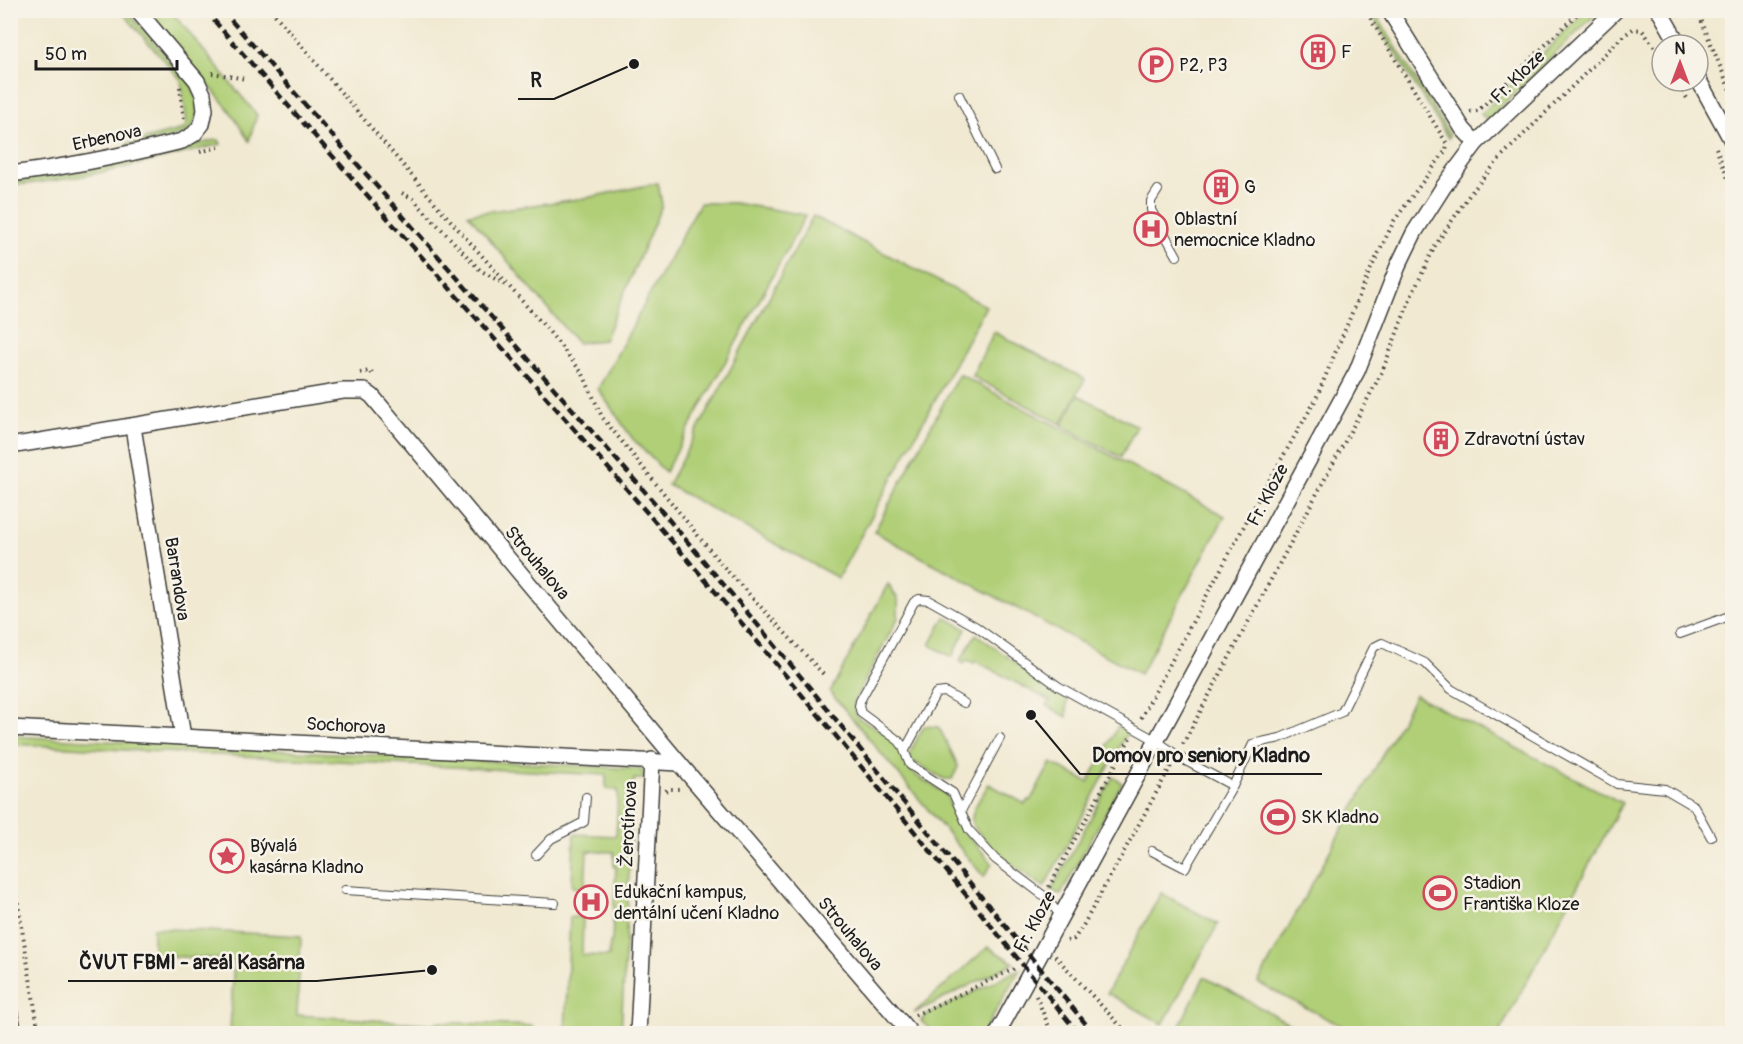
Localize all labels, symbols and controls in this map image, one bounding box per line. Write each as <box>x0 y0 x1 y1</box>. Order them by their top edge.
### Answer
scale bar <box>36 33 177 71</box>
north arrow <box>1650 33 1710 93</box>
building icon: F <box>1300 34 1336 70</box>
text: N <box>1675 39 1686 59</box>
place label: F <box>1341 41 1352 64</box>
text: 50 m <box>45 43 87 66</box>
street label: Fr. Kloze <box>1486 45 1550 109</box>
parking icon: P2, P3 <box>1138 47 1174 83</box>
place label: P2, P3 <box>1179 54 1227 77</box>
callout: R <box>518 61 554 99</box>
text: R <box>530 68 542 93</box>
street label: Erbenova <box>70 119 144 157</box>
building icon: G <box>1203 169 1239 205</box>
place label: G <box>1244 176 1256 199</box>
place label: Oblastní nemocnice Kladno <box>1174 208 1316 252</box>
hospital icon: Oblastní nemocnice Kladno <box>1133 211 1169 247</box>
building icon: Zdravotní ústav <box>1423 421 1459 457</box>
place label: Zdravotní ústav <box>1464 428 1585 451</box>
street label: Fr. Kloze <box>1242 460 1294 530</box>
street label: Strouhalova <box>499 521 575 605</box>
street label: Barrandova <box>159 536 195 622</box>
street label: Sochorova <box>306 712 386 740</box>
callout: Domov pro seniory Kladno <box>1080 736 1322 774</box>
text: Domov pro seniory Kladno <box>1092 743 1310 768</box>
street label: Žerotínova <box>615 780 643 868</box>
sports icon: SK Kladno <box>1260 799 1296 835</box>
place label: SK Kladno <box>1301 806 1379 829</box>
place label: Bývalá kasárna Kladno <box>250 835 364 879</box>
place icon: Bývalá kasárna Kladno <box>209 838 245 874</box>
place label: Stadion Františka Kloze <box>1463 872 1580 916</box>
sports icon: Stadion Františka Kloze <box>1422 875 1458 911</box>
place label: Edukační kampus, dentální učení Kladno <box>614 881 780 925</box>
hospital icon: Edukační kampus, dentální učení Kladno <box>573 884 609 920</box>
street label: Fr. Kloze <box>1009 887 1061 957</box>
street label: Strouhalova <box>812 892 888 976</box>
callout: ČVUT FBMI - areál Kasárna <box>68 943 317 981</box>
text: ČVUT FBMI - areál Kasárna <box>79 950 305 975</box>

